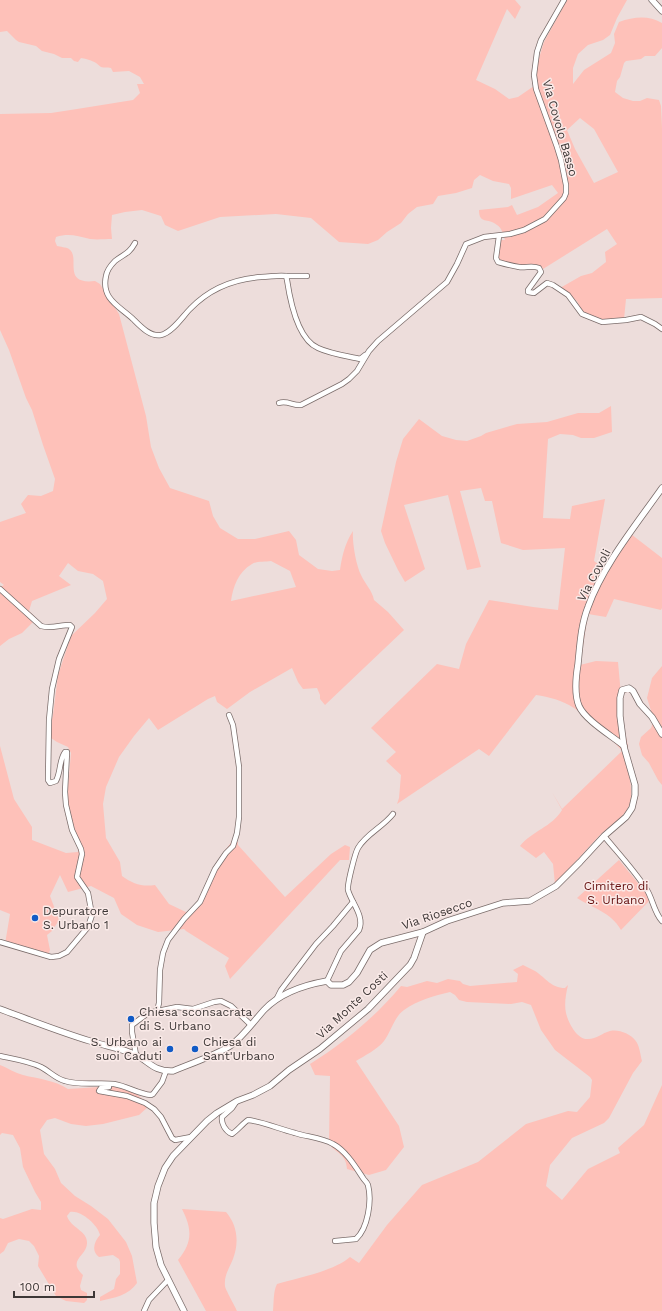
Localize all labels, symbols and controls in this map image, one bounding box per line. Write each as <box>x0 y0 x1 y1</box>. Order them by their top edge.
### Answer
street label: Via Covolo Basso <box>540 78 580 178</box>
street label: Via Covoli <box>574 546 614 604</box>
park label: Cimitero di S. Urbano <box>584 879 648 907</box>
street label: Via Riosecco <box>400 895 474 933</box>
place label: Depuratore S. Urbano 1 <box>43 904 109 932</box>
marker: Depuratore S. Urbano 1 <box>30 913 40 923</box>
street label: Via Monte Costi <box>313 968 391 1042</box>
place label: Chiesa sconsacrata di S. Urbano <box>139 1005 253 1033</box>
marker: Chiesa sconsacrata di S. Urbano <box>126 1014 136 1024</box>
place label: S. Urbano ai suoi Caduti <box>91 1035 162 1063</box>
place label: Chiesa di Sant'Urbano <box>203 1035 275 1063</box>
marker: S. Urbano ai suoi Caduti <box>165 1044 175 1054</box>
marker: Chiesa di Sant'Urbano <box>190 1044 200 1054</box>
scale bar <box>14 1273 94 1299</box>
text: 100 m <box>20 1280 55 1294</box>

